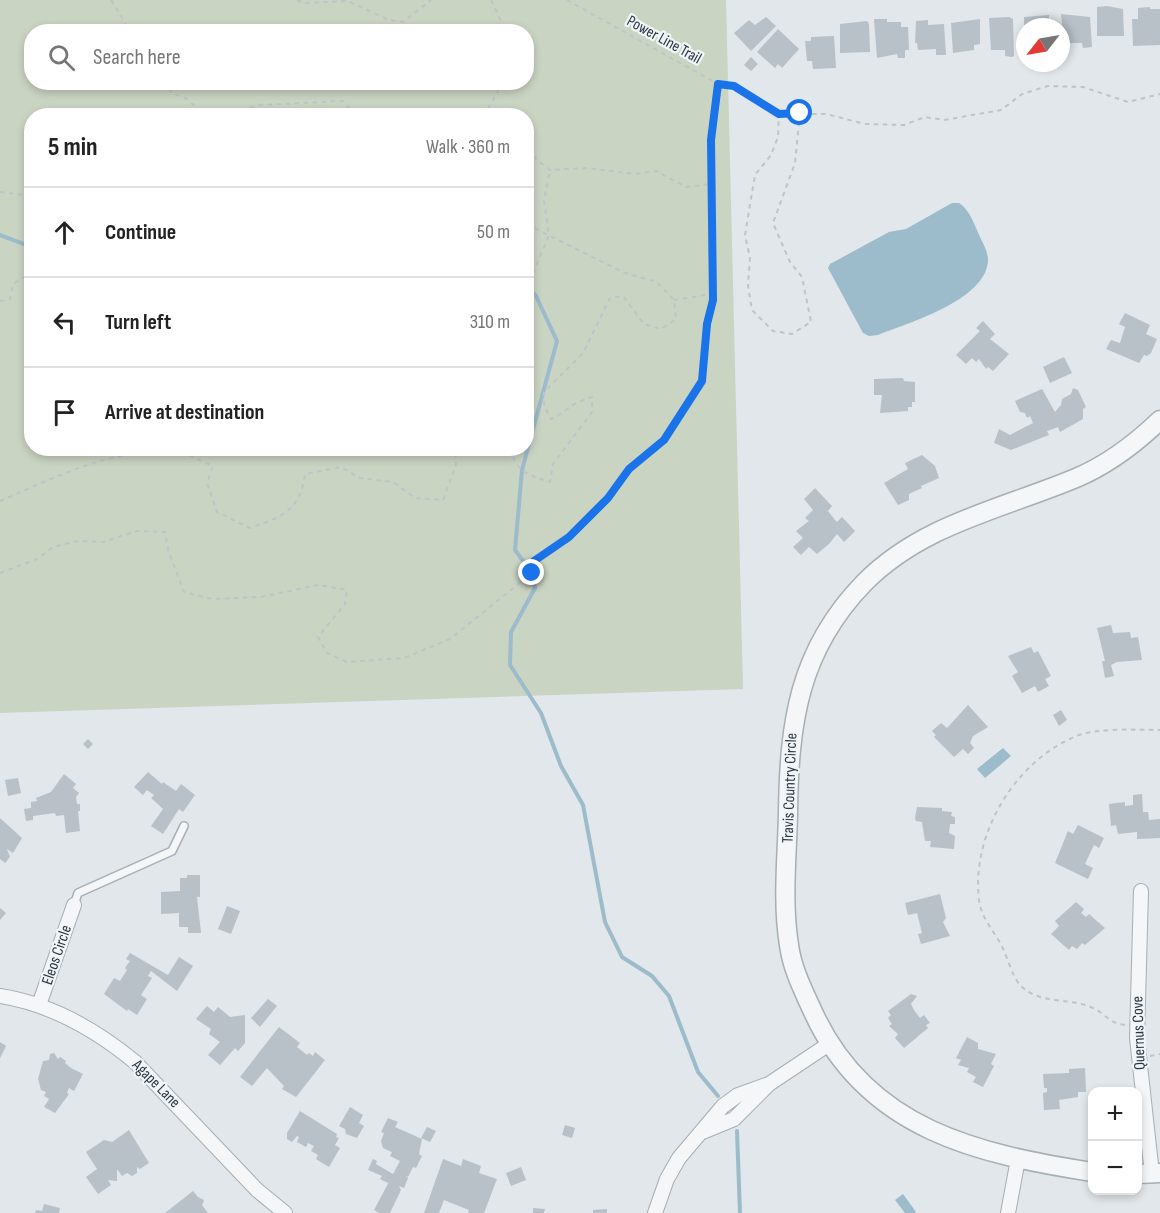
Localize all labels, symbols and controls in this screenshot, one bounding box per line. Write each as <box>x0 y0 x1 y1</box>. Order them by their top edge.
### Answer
street label: Power Line Trail <box>623 12 705 68</box>
north arrow <box>1016 18 1070 72</box>
search box <box>24 24 534 90</box>
icon: search <box>45 41 78 74</box>
text: Search here <box>93 44 180 71</box>
route start <box>786 99 812 125</box>
text: 5 min <box>48 132 98 163</box>
text: Walk · 360 m <box>426 135 510 159</box>
icon: ahead <box>48 216 81 249</box>
text: Continue <box>105 219 176 246</box>
text: 50 m <box>477 220 510 244</box>
icon: left <box>48 306 81 339</box>
text: Turn left <box>105 309 171 336</box>
text: 310 m <box>470 310 510 334</box>
icon: arrive <box>48 396 81 429</box>
text: Arrive at destination <box>105 399 264 426</box>
route end <box>518 559 544 585</box>
street label: Travis Country Circle <box>779 733 801 843</box>
street label: Eleos Circle <box>38 923 76 987</box>
street label: Quernus Cove <box>1128 996 1150 1070</box>
street label: Agape Lane <box>127 1055 184 1112</box>
map controls <box>1088 1087 1142 1195</box>
button: + <box>1088 1087 1142 1141</box>
button: − <box>1088 1141 1142 1195</box>

